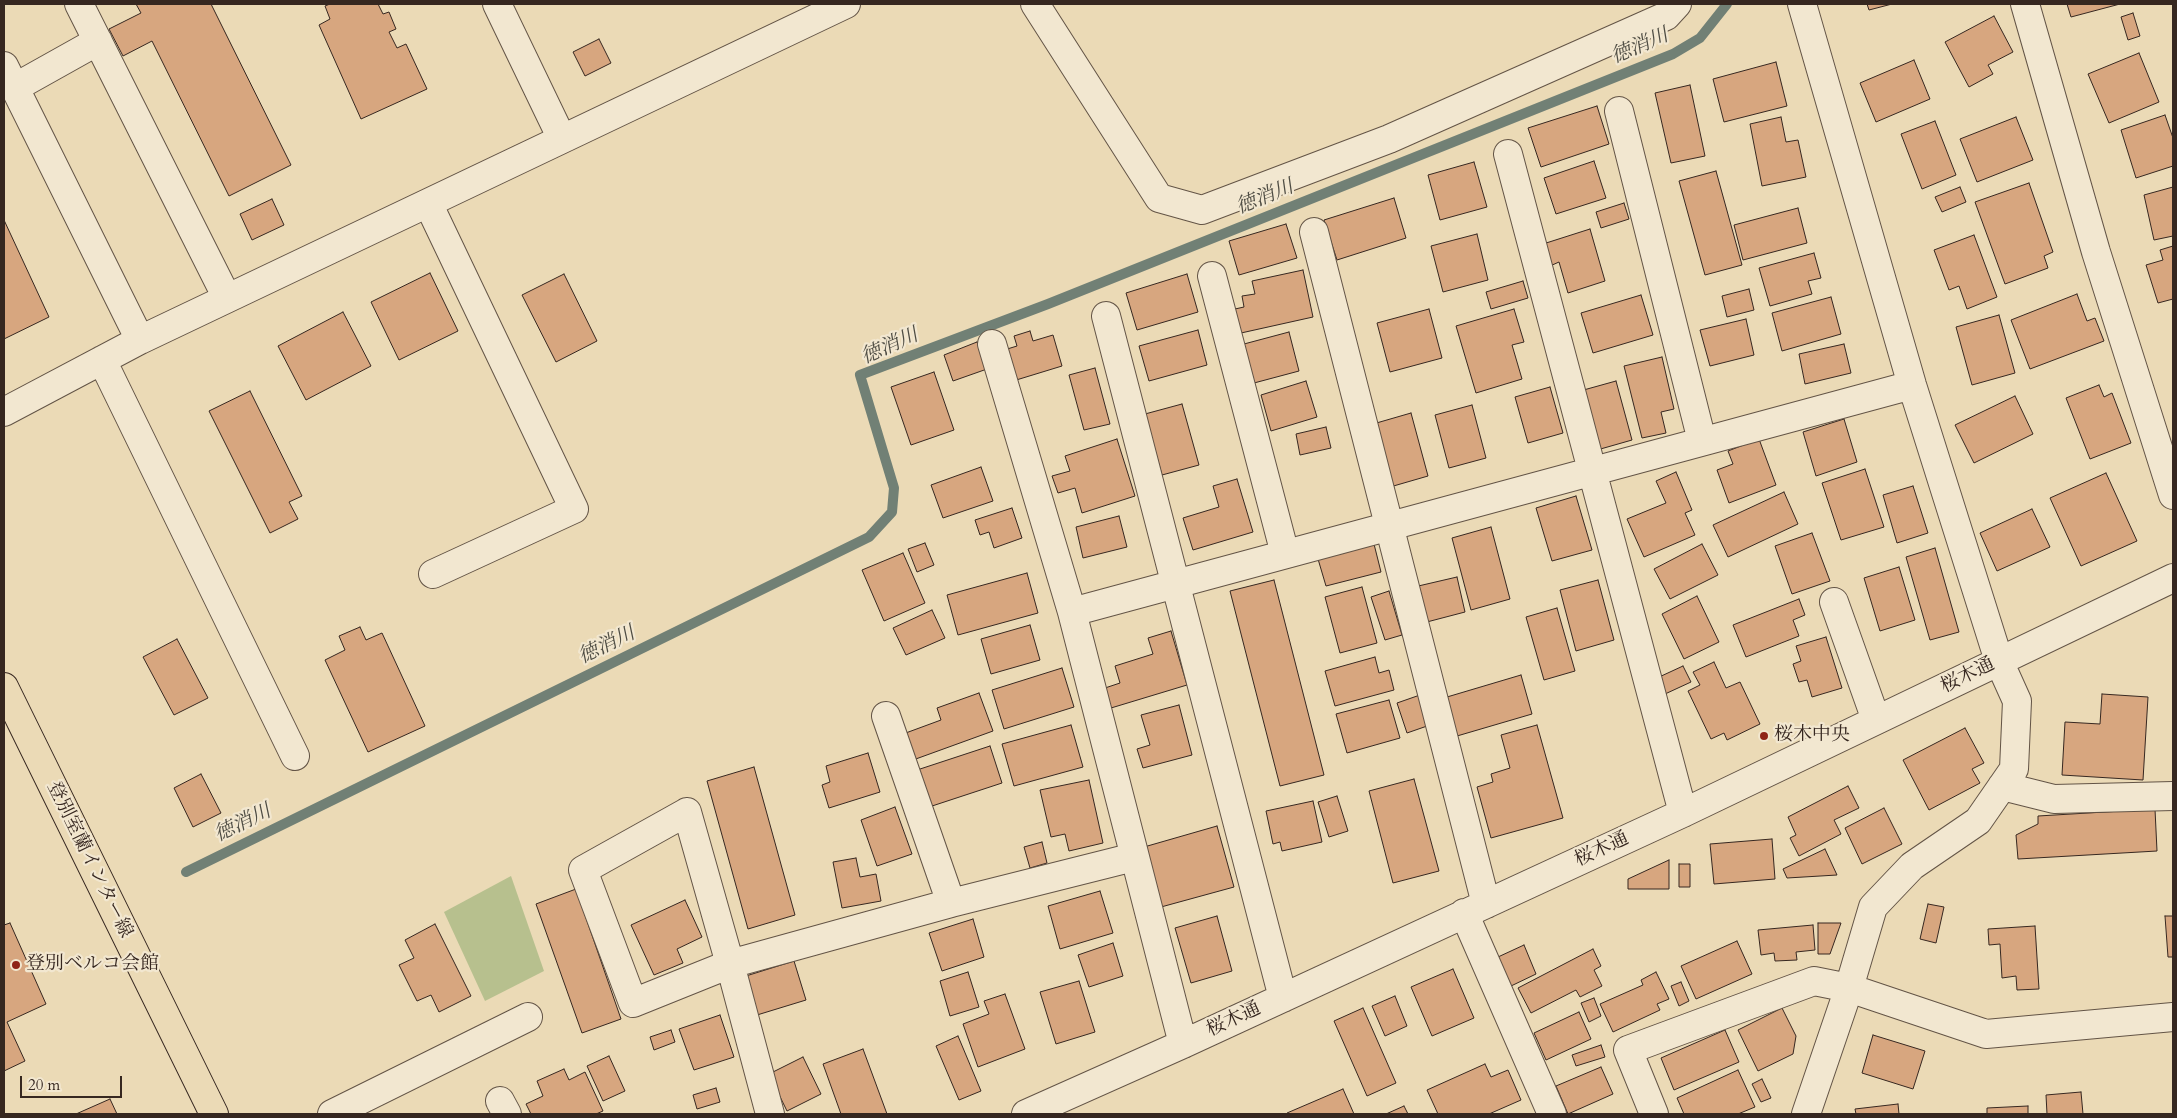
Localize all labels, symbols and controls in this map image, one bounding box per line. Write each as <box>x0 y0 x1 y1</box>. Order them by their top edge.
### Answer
water label: 徳消川 <box>1608 24 1672 70</box>
water label: 徳消川 <box>1233 176 1297 220</box>
water label: 徳消川 <box>858 324 922 370</box>
water label: 徳消川 <box>575 622 639 670</box>
street label: 桜木通 <box>1937 653 1999 699</box>
place label: 桜木中央 <box>1774 725 1850 747</box>
marker: 桜木中央 <box>1758 730 1770 742</box>
street label: 登別室蘭インター線 <box>41 778 137 942</box>
water label: 徳消川 <box>211 800 275 848</box>
street label: 桜木通 <box>1571 828 1633 872</box>
place label: 登別ベルコ会館 <box>26 954 159 976</box>
marker: 登別ベルコ会館 <box>10 959 22 971</box>
street label: 桜木通 <box>1203 998 1265 1042</box>
scale bar <box>22 1066 125 1098</box>
text: 20 m <box>28 1075 60 1095</box>

